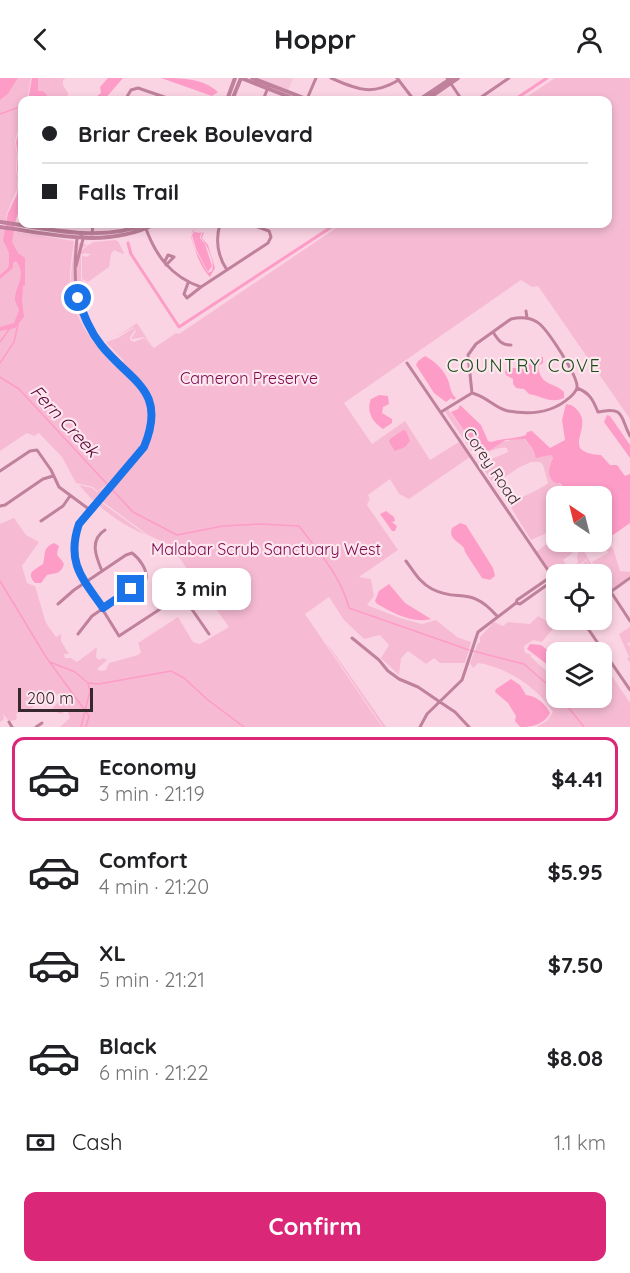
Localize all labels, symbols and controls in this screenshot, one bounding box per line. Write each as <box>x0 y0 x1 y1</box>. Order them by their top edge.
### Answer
text: Hoppr <box>274 22 356 56</box>
icon: back <box>24 23 57 56</box>
icon: person <box>573 23 606 56</box>
text: Briar Creek Boulevard <box>78 120 313 148</box>
text: Falls Trail <box>78 178 179 206</box>
route start <box>64 284 91 311</box>
district label: COUNTRY COVE <box>447 354 601 377</box>
park label: Cameron Preserve <box>180 368 318 388</box>
water label: Fern Creek <box>26 380 105 463</box>
street label: Corey Road <box>459 424 525 508</box>
north arrow <box>546 486 612 552</box>
map controls <box>546 486 612 708</box>
park label: Malabar Scrub Sanctuary West <box>151 539 381 559</box>
button: locate <box>546 564 612 630</box>
callout: 3 min <box>152 568 251 610</box>
route end <box>117 575 144 602</box>
text: 3 min <box>176 576 227 601</box>
button: layers <box>546 642 612 708</box>
scale bar <box>18 685 93 712</box>
text: 200 m <box>27 688 74 708</box>
icon: car <box>27 752 81 806</box>
text: Economy <box>99 753 197 781</box>
text: $4.41 <box>551 765 603 793</box>
text: 3 min · 21:19 <box>99 781 205 806</box>
icon: car <box>27 845 81 899</box>
text: Comfort <box>99 846 188 874</box>
text: $5.95 <box>547 858 603 886</box>
text: 4 min · 21:20 <box>99 874 209 899</box>
icon: car <box>27 938 81 992</box>
text: XL <box>99 939 126 967</box>
text: $7.50 <box>548 951 603 979</box>
text: 5 min · 21:21 <box>99 967 205 992</box>
icon: car <box>27 1031 81 1085</box>
text: Black <box>99 1032 157 1060</box>
text: $8.08 <box>547 1044 603 1072</box>
text: 6 min · 21:22 <box>99 1060 209 1085</box>
icon: cash <box>24 1126 57 1159</box>
text: Cash <box>72 1128 123 1156</box>
text: 1.1 km <box>554 1130 606 1155</box>
button: Confirm <box>24 1192 606 1261</box>

